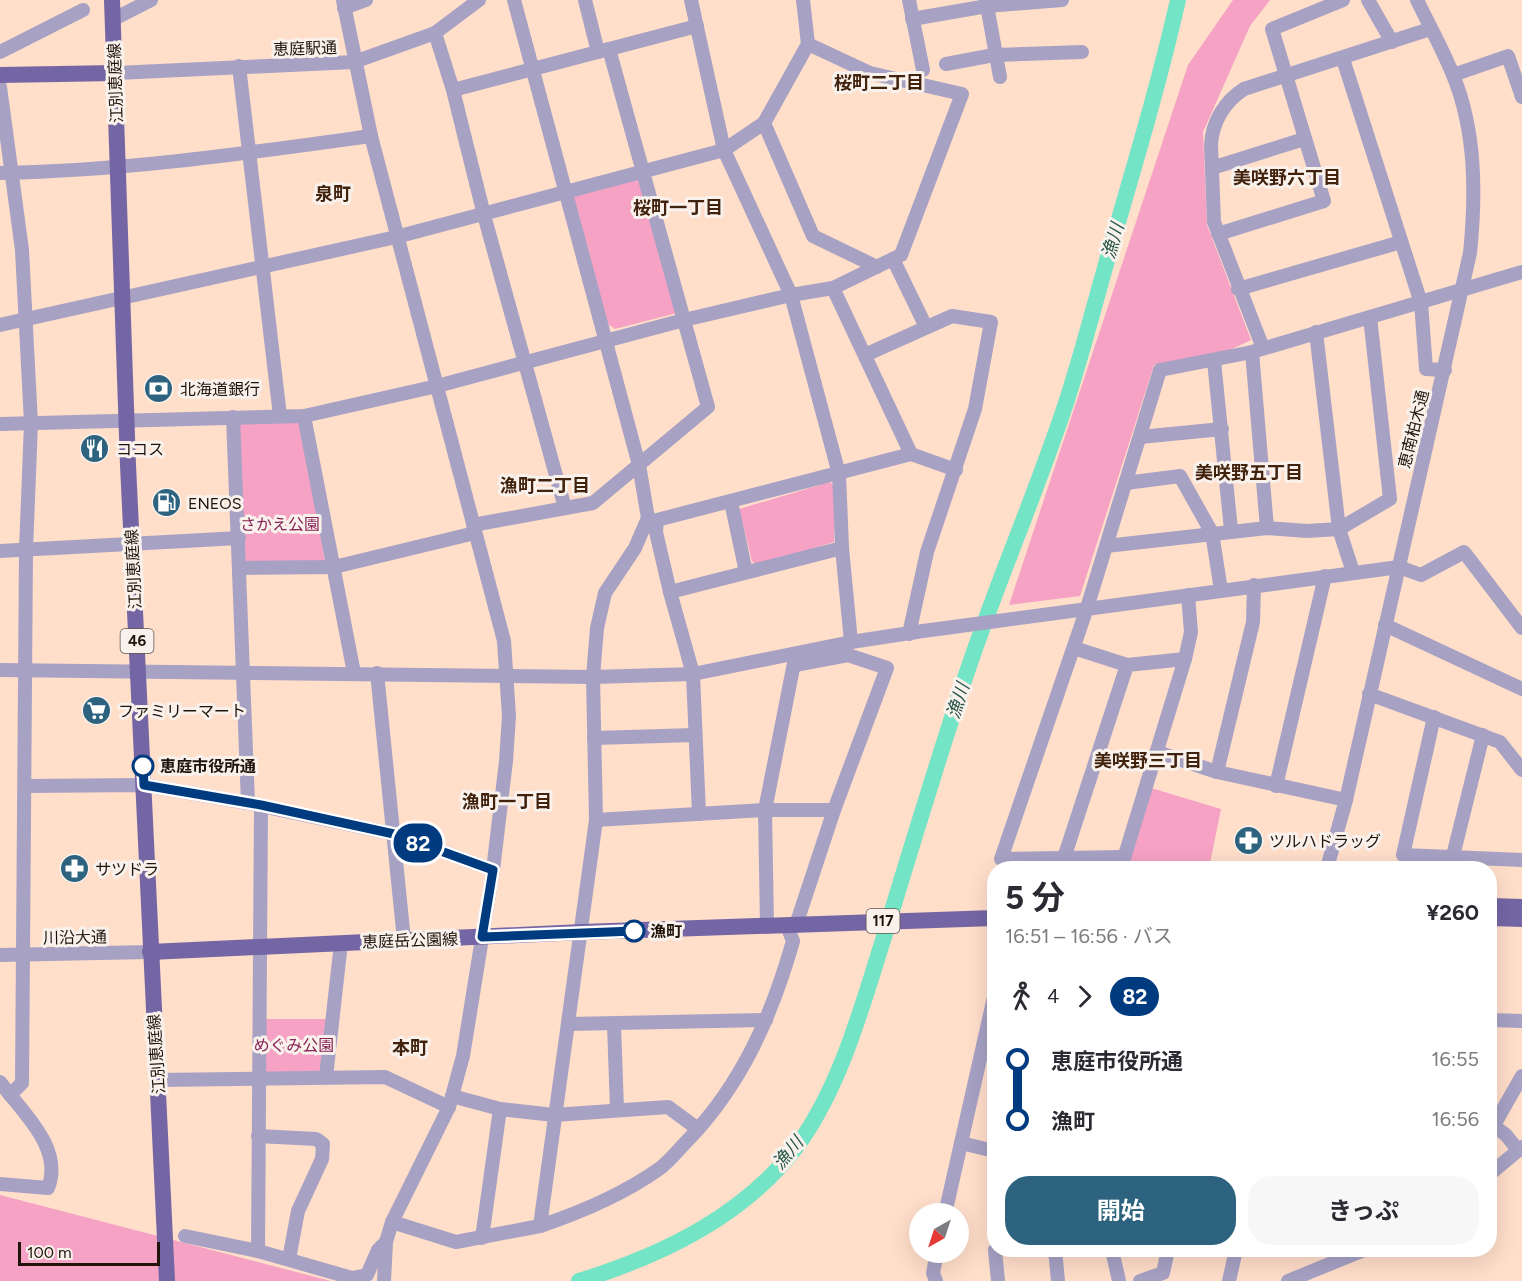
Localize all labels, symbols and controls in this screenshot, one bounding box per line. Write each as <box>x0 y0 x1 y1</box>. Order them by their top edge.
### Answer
street label: 恵庭駅通 <box>273 38 337 59</box>
street label: 江別恵庭線 <box>105 43 126 123</box>
district label: 桜町二丁目 <box>834 72 924 94</box>
district label: 美咲野六丁目 <box>1233 167 1341 189</box>
district label: 泉町 <box>315 183 351 205</box>
district label: 桜町一丁目 <box>633 197 723 219</box>
water label: 漁川 <box>1097 219 1129 261</box>
bank icon: 北海道銀行 <box>143 373 175 405</box>
place label: 北海道銀行 <box>180 380 260 399</box>
street label: 恵南柏木通 <box>1395 388 1432 470</box>
restaurant icon: ココス <box>79 433 111 465</box>
place label: ココス <box>116 440 164 459</box>
district label: 美咲野五丁目 <box>1195 462 1303 484</box>
district label: 漁町二丁目 <box>500 475 590 497</box>
fuel station icon: ENEOS <box>151 487 183 519</box>
place label: ENEOS <box>188 494 242 513</box>
park label: さかえ公園 <box>240 515 320 534</box>
street label: 江別恵庭線 <box>122 529 145 609</box>
road number: 46 <box>120 629 154 653</box>
water label: 漁川 <box>942 679 975 722</box>
supermarket icon: ファミリーマート <box>81 695 113 727</box>
place label: ファミリーマート <box>118 702 246 721</box>
district label: 美咲野三丁目 <box>1094 750 1202 772</box>
marker: 恵庭市役所通 <box>132 755 154 777</box>
place label: 恵庭市役所通 <box>160 757 256 776</box>
district label: 漁町一丁目 <box>462 791 552 813</box>
line badge: 82 <box>391 824 445 862</box>
pharmacy icon: ツルハドラッグ <box>1232 825 1264 857</box>
text: 82 <box>405 831 431 856</box>
place label: ツルハドラッグ <box>1269 832 1381 851</box>
pharmacy icon: サツドラ <box>58 853 90 885</box>
place label: サツドラ <box>95 860 159 879</box>
text: 5 分 <box>1005 878 1065 917</box>
text: ¥260 <box>1426 899 1479 926</box>
road number: 117 <box>866 909 900 933</box>
marker: 漁町 <box>623 920 645 942</box>
place label: 漁町 <box>650 922 682 941</box>
text: 16:51 – 16:56 · バス <box>1005 924 1173 948</box>
street label: 川沿大通 <box>43 927 107 948</box>
street label: 恵庭岳公園線 <box>362 929 458 952</box>
icon: walk <box>1005 980 1038 1013</box>
icon: forward <box>1068 980 1101 1013</box>
text: 4 <box>1047 984 1059 1008</box>
text: 82 <box>1122 984 1147 1009</box>
street label: 江別恵庭線 <box>144 1013 169 1095</box>
park label: めぐみ公園 <box>254 1036 334 1055</box>
district label: 本町 <box>392 1037 428 1059</box>
text: 16:55 <box>1431 1047 1479 1071</box>
text: 恵庭市役所通 <box>1051 1048 1183 1075</box>
text: 16:56 <box>1432 1107 1479 1131</box>
text: 漁町 <box>1051 1108 1095 1135</box>
water label: 漁川 <box>768 1131 809 1174</box>
button: 開始 <box>1005 1176 1236 1245</box>
button: きっぷ <box>1248 1176 1479 1245</box>
north arrow <box>909 1203 969 1263</box>
map controls <box>909 1203 969 1263</box>
scale bar <box>18 1239 160 1266</box>
text: 100 m <box>27 1243 72 1262</box>

